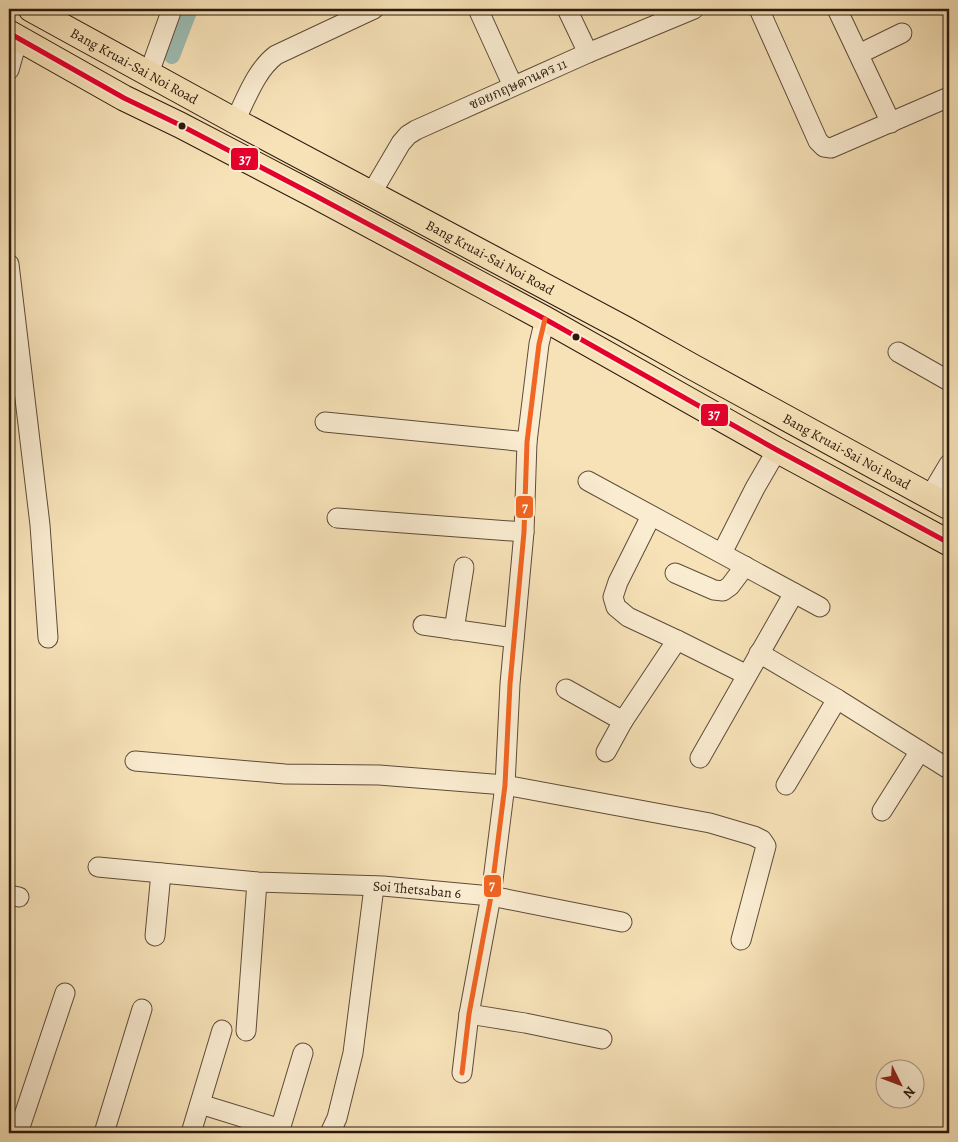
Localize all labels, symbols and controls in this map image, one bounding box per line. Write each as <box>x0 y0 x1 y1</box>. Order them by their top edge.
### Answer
street label: Bang Kruai-Sai Noi Road <box>67 23 202 109</box>
street label: ซอยกฤษดานคร 11 <box>466 54 570 114</box>
unlabelled marker <box>177 121 187 131</box>
line badge: 37 <box>230 147 259 171</box>
text: 37 <box>239 150 251 169</box>
street label: Bang Kruai-Sai Noi Road <box>423 215 558 299</box>
unlabelled marker <box>571 332 581 342</box>
line badge: 37 <box>700 403 729 427</box>
text: 37 <box>708 405 720 424</box>
street label: Bang Kruai-Sai Noi Road <box>780 409 915 494</box>
line badge: 7 <box>515 495 534 519</box>
text: 7 <box>522 498 528 517</box>
line badge: 7 <box>483 874 502 898</box>
street label: Soi Thetsaban 6 <box>373 876 462 903</box>
text: 7 <box>489 876 495 895</box>
north arrow <box>876 1060 926 1110</box>
text: N <box>899 1082 920 1103</box>

